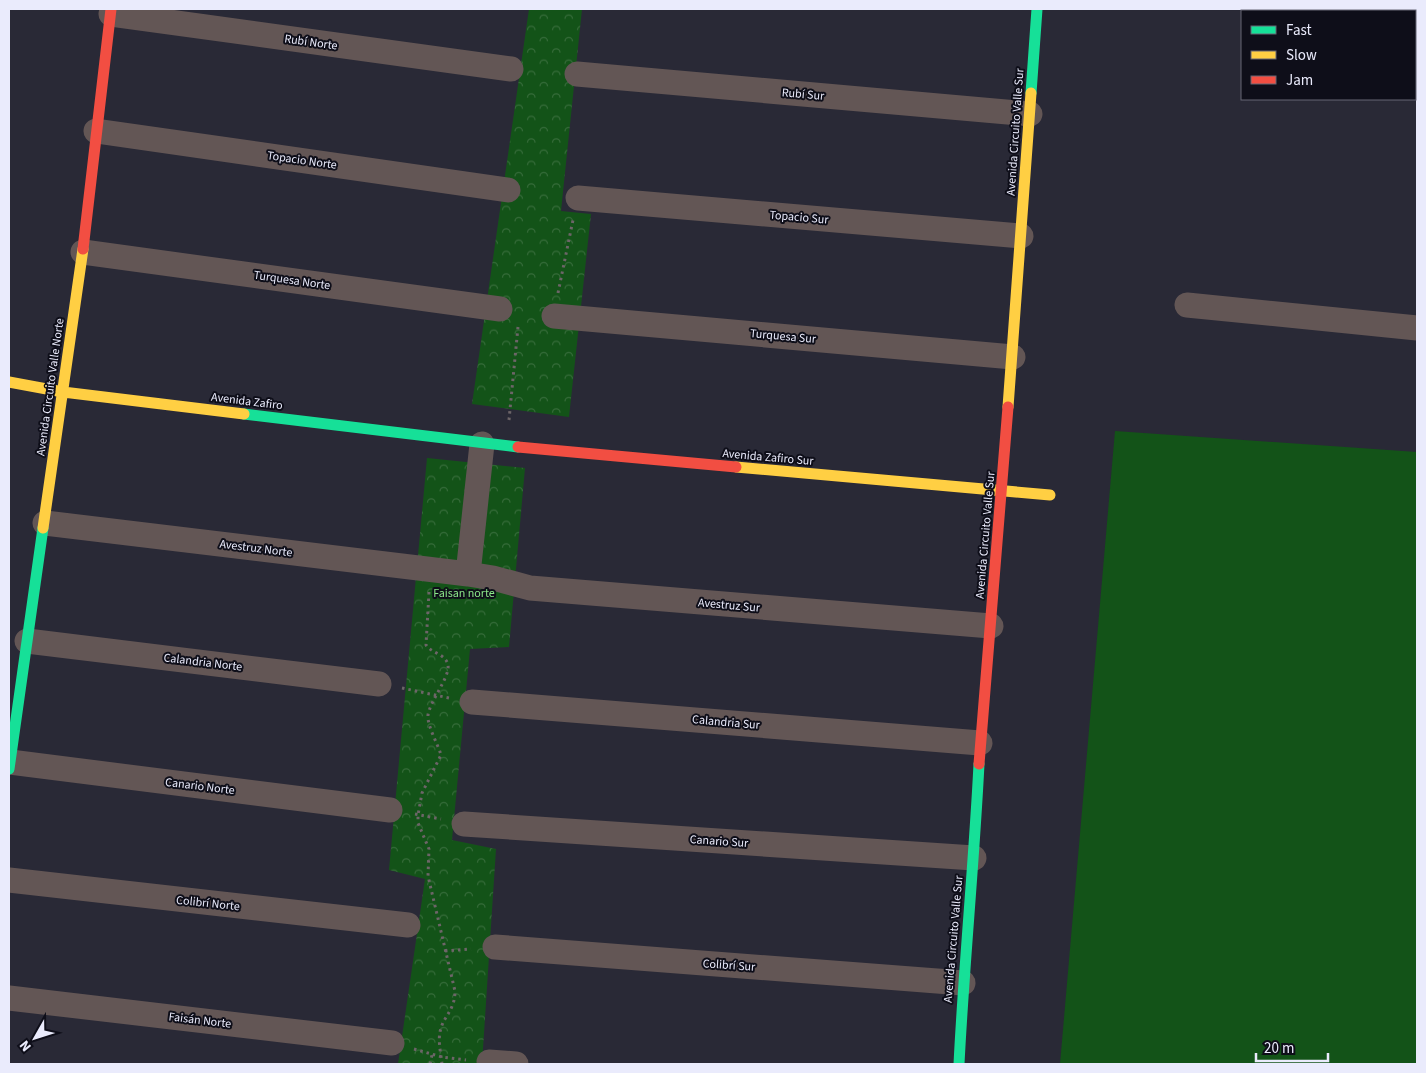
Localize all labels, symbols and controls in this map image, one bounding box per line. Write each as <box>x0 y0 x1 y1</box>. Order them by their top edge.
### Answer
legend <box>1241 10 1416 100</box>
text: Fast <box>1286 20 1312 41</box>
street label: Rubí Norte <box>283 30 339 55</box>
text: Slow <box>1286 45 1317 66</box>
street label: Avenida Circuito Valle Sur <box>1003 67 1028 196</box>
text: Jam <box>1286 70 1313 91</box>
street label: Rubí Sur <box>781 84 826 105</box>
street label: Topacio Norte <box>266 147 338 174</box>
street label: Topacio Sur <box>769 206 830 229</box>
street label: Turquesa Norte <box>252 267 331 294</box>
street label: Avenida Circuito Valle Norte <box>32 317 69 457</box>
street label: Turquesa Sur <box>749 325 817 348</box>
street label: Avenida Zafiro <box>210 389 284 414</box>
street label: Avenida Zafiro Sur <box>722 445 815 470</box>
street label: Avenida Circuito Valle Sur <box>971 470 1000 599</box>
street label: Avestruz Norte <box>219 536 293 561</box>
park label: Faisan norte <box>433 585 495 602</box>
street label: Avestruz Sur <box>697 594 761 617</box>
street label: Calandria Norte <box>163 649 243 676</box>
street label: Calandria Sur <box>691 711 761 734</box>
street label: Canario Norte <box>164 774 236 799</box>
street label: Canario Sur <box>689 831 750 852</box>
street label: Avenida Circuito Valle Sur <box>939 874 968 1003</box>
street label: Colibrí Norte <box>175 892 241 915</box>
street label: Colibrí Sur <box>702 955 757 976</box>
street label: Faisán Norte <box>168 1008 232 1033</box>
north arrow <box>10 1013 60 1063</box>
scale bar <box>1256 1030 1328 1062</box>
text: N <box>15 1036 36 1055</box>
text: 20 m <box>1264 1038 1294 1059</box>

